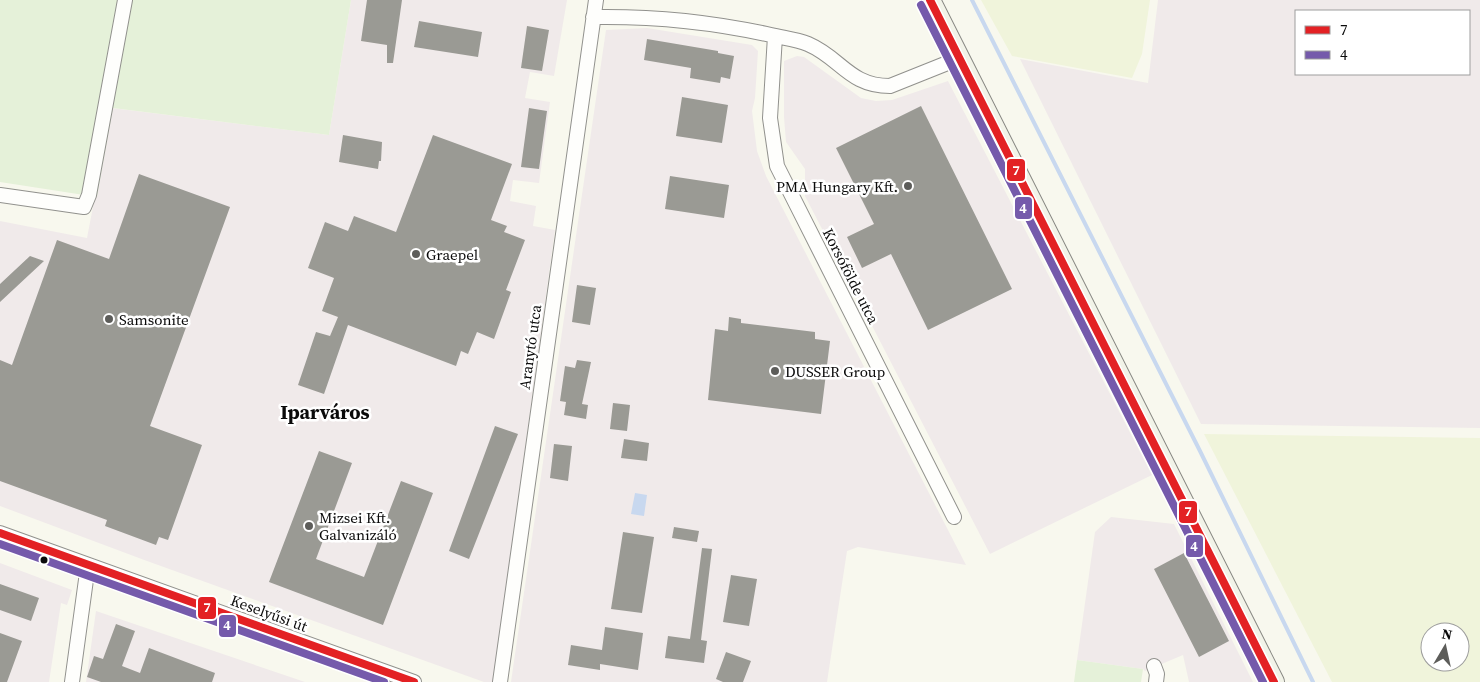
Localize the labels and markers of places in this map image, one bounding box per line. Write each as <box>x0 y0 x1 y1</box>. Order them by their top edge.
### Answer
place label: PMA Hungary Kft. <box>776 176 898 197</box>
marker: PMA Hungary Kft. <box>902 180 914 192</box>
place label: Graepel <box>426 244 479 265</box>
marker: Graepel <box>410 248 422 260</box>
place label: Samsonite <box>119 309 189 330</box>
marker: Samsonite <box>103 313 115 325</box>
place label: DUSSER Group <box>785 361 885 382</box>
marker: DUSSER Group <box>769 365 781 377</box>
place label: Mizsei Kft. Galvanizáló <box>319 507 397 545</box>
marker: Mizsei Kft. Galvanizáló <box>303 520 315 532</box>
unlabelled marker <box>39 555 49 565</box>

